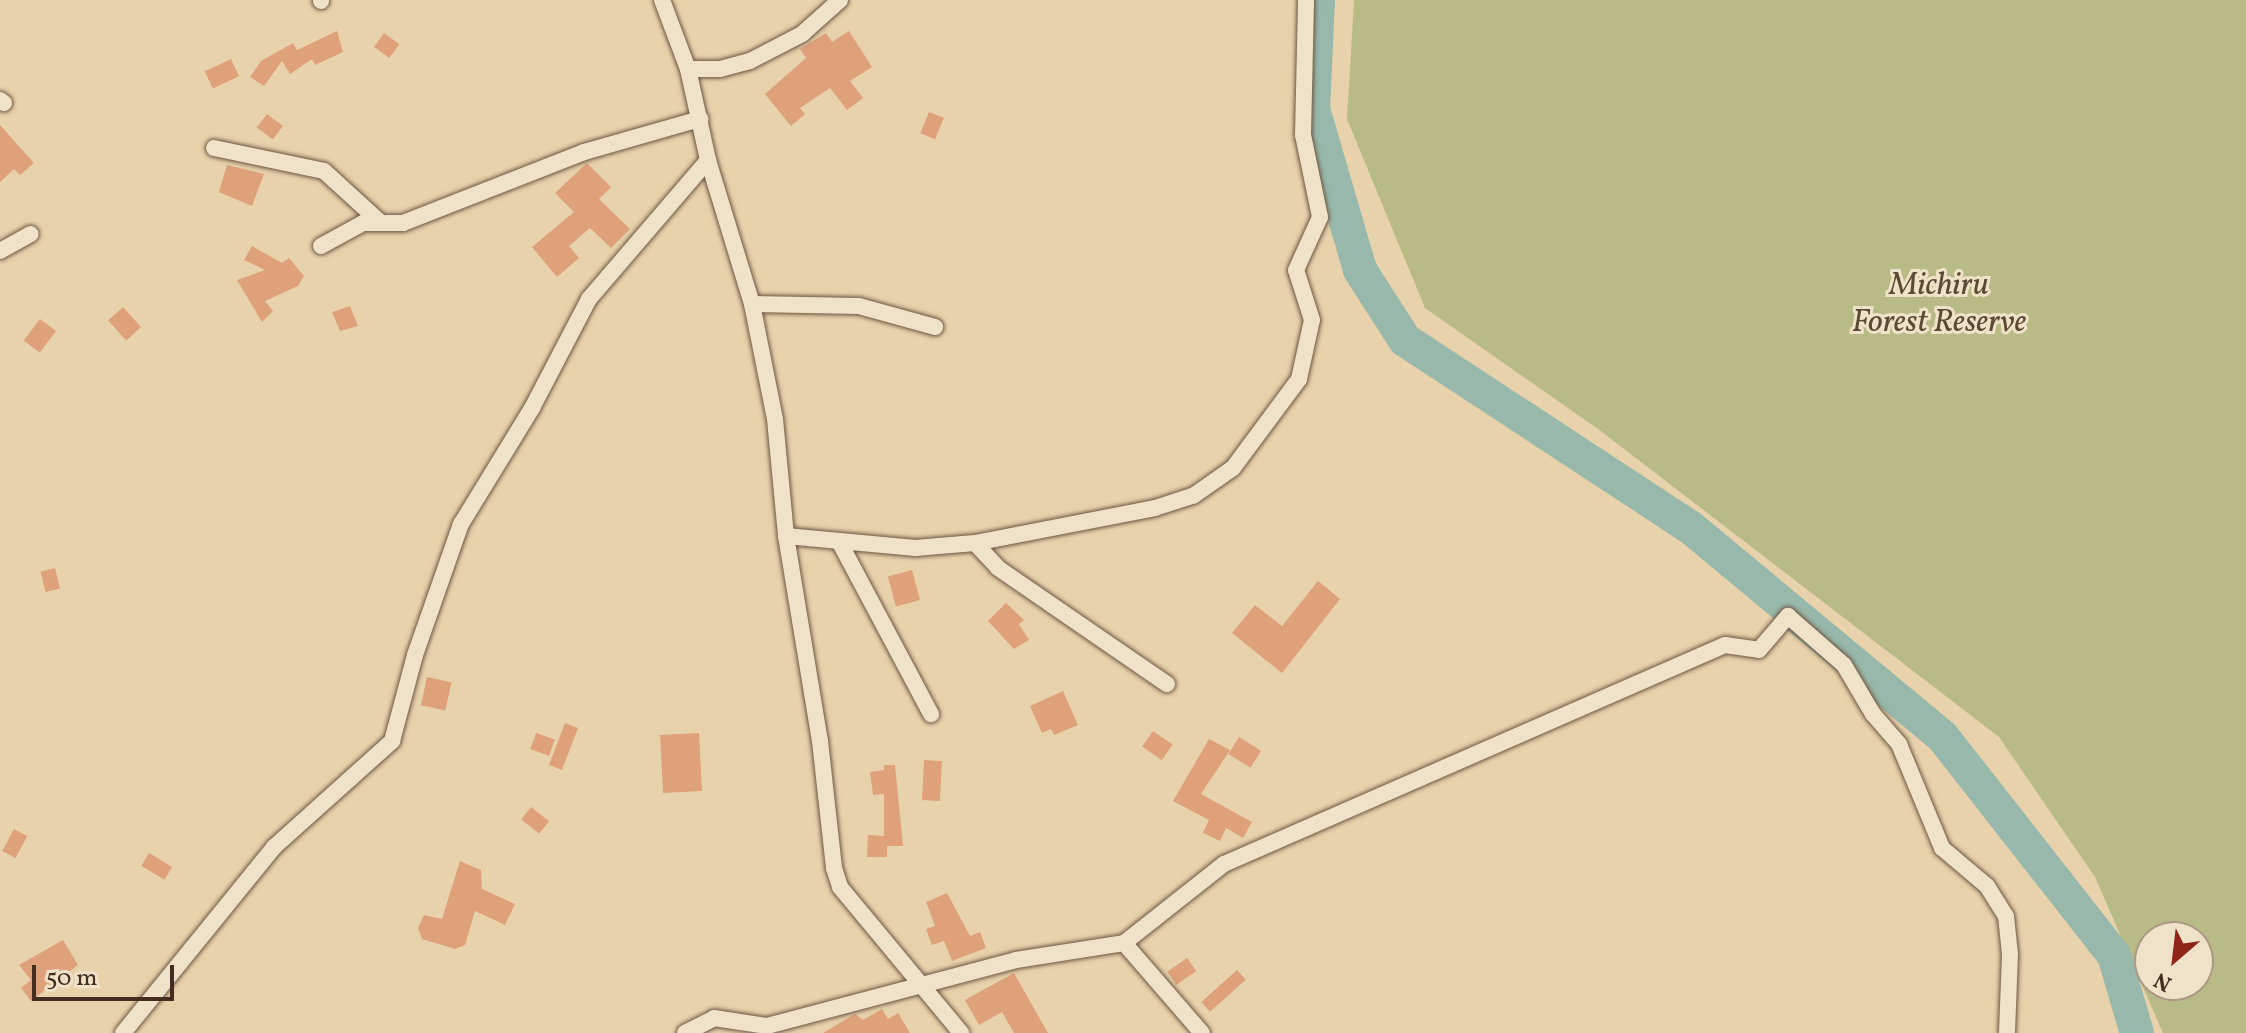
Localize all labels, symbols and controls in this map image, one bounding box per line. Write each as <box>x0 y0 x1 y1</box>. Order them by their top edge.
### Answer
park label: Michiru Forest Reserve <box>1852 268 2026 343</box>
north arrow <box>2134 921 2214 1001</box>
scale bar <box>36 949 178 999</box>
text: 50 m <box>46 962 98 996</box>
text: N <box>2149 963 2178 998</box>

